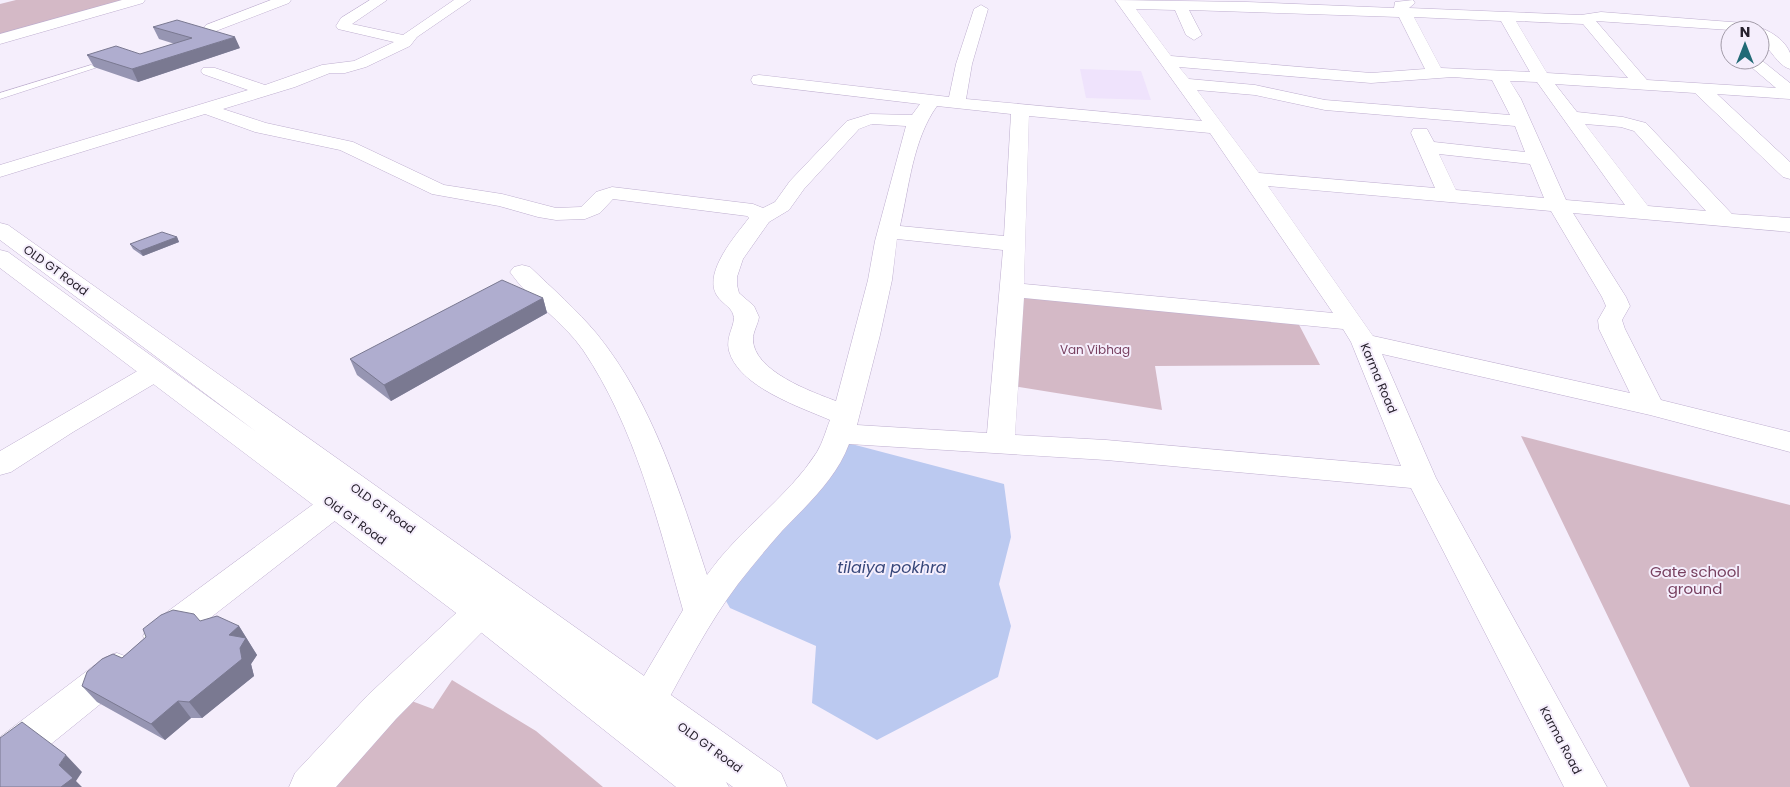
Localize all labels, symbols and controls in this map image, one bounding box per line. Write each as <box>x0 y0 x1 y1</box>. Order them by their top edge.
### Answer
north arrow <box>1720 20 1770 70</box>
text: N <box>1740 22 1750 42</box>
street label: OLD GT Road <box>20 241 92 299</box>
street label: Karma Road <box>1357 340 1401 416</box>
park label: Van Vibhag <box>1060 341 1130 358</box>
street label: OLD GT Road <box>347 479 419 537</box>
street label: Old GT Road <box>320 491 390 549</box>
water label: tilaiya pokhra <box>837 556 947 579</box>
park label: Gate school ground <box>1650 561 1740 599</box>
street label: Karma Road <box>1536 703 1586 777</box>
street label: OLD GT Road <box>674 718 746 776</box>

